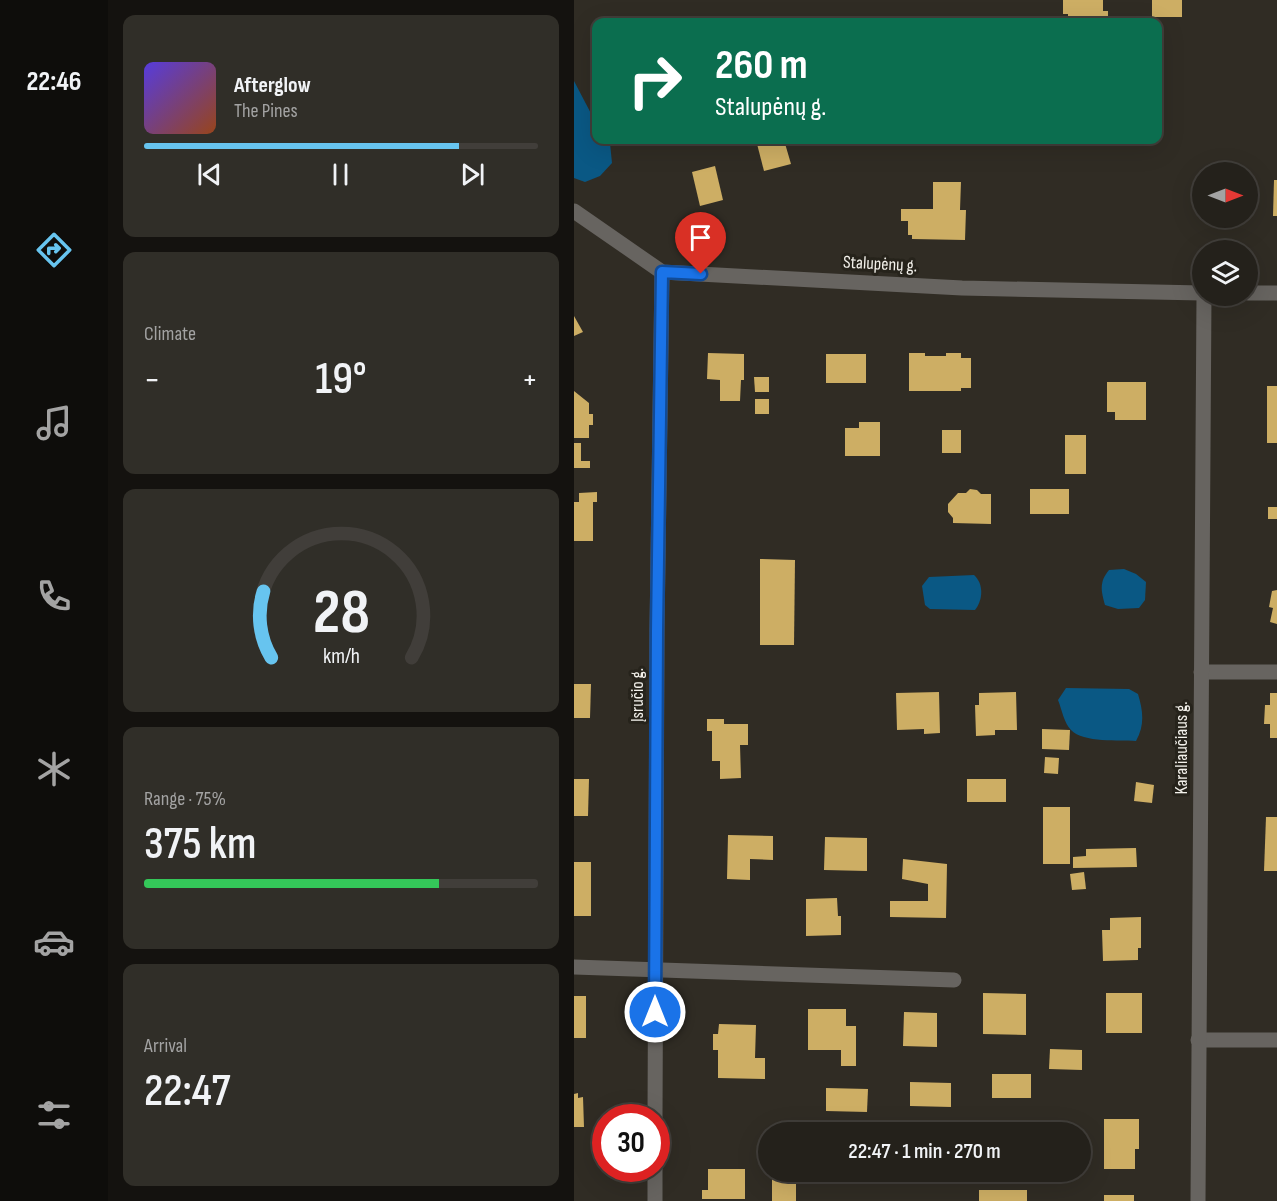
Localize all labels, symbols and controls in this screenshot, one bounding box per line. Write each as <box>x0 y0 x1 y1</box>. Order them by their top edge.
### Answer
text: 260 m <box>715 40 808 91</box>
icon: right <box>616 42 694 120</box>
text: 22:46 <box>27 66 81 98</box>
text: Afterglow <box>234 72 311 99</box>
text: Stalupėnų g. <box>715 91 826 123</box>
text: The Pines <box>234 99 298 123</box>
icon: previous <box>193 158 226 191</box>
icon: pause <box>324 158 357 191</box>
icon: next <box>456 158 489 191</box>
north arrow <box>1192 162 1258 228</box>
map controls <box>1192 162 1258 306</box>
pin <box>675 212 726 274</box>
icon: arrive <box>684 221 717 254</box>
icon: directions <box>33 229 75 271</box>
button: layers <box>1192 240 1258 306</box>
street label: Stalupėnų g. <box>842 252 918 276</box>
text: Climate <box>144 322 196 346</box>
text: 19° <box>315 352 367 407</box>
text: − <box>144 360 160 400</box>
text: + <box>522 360 538 400</box>
icon: music <box>33 402 75 444</box>
icon: phone <box>33 575 75 617</box>
text: 28 <box>313 576 369 651</box>
text: km/h <box>322 644 360 669</box>
street label: Įsručio g. <box>627 668 648 722</box>
street label: Karaliaučiaus g. <box>1171 701 1192 795</box>
icon: climate <box>33 748 75 790</box>
text: Range · 75% <box>144 787 226 811</box>
text: 375 km <box>144 817 256 872</box>
icon: car <box>33 921 75 963</box>
position arrow <box>623 980 687 1044</box>
text: Arrival <box>144 1034 187 1058</box>
text: 22:47 <box>144 1064 230 1119</box>
icon: filters <box>33 1094 75 1136</box>
speed limit sign: 30 <box>592 1104 670 1182</box>
text: 22:47 · 1 min · 270 m <box>848 1138 1001 1165</box>

